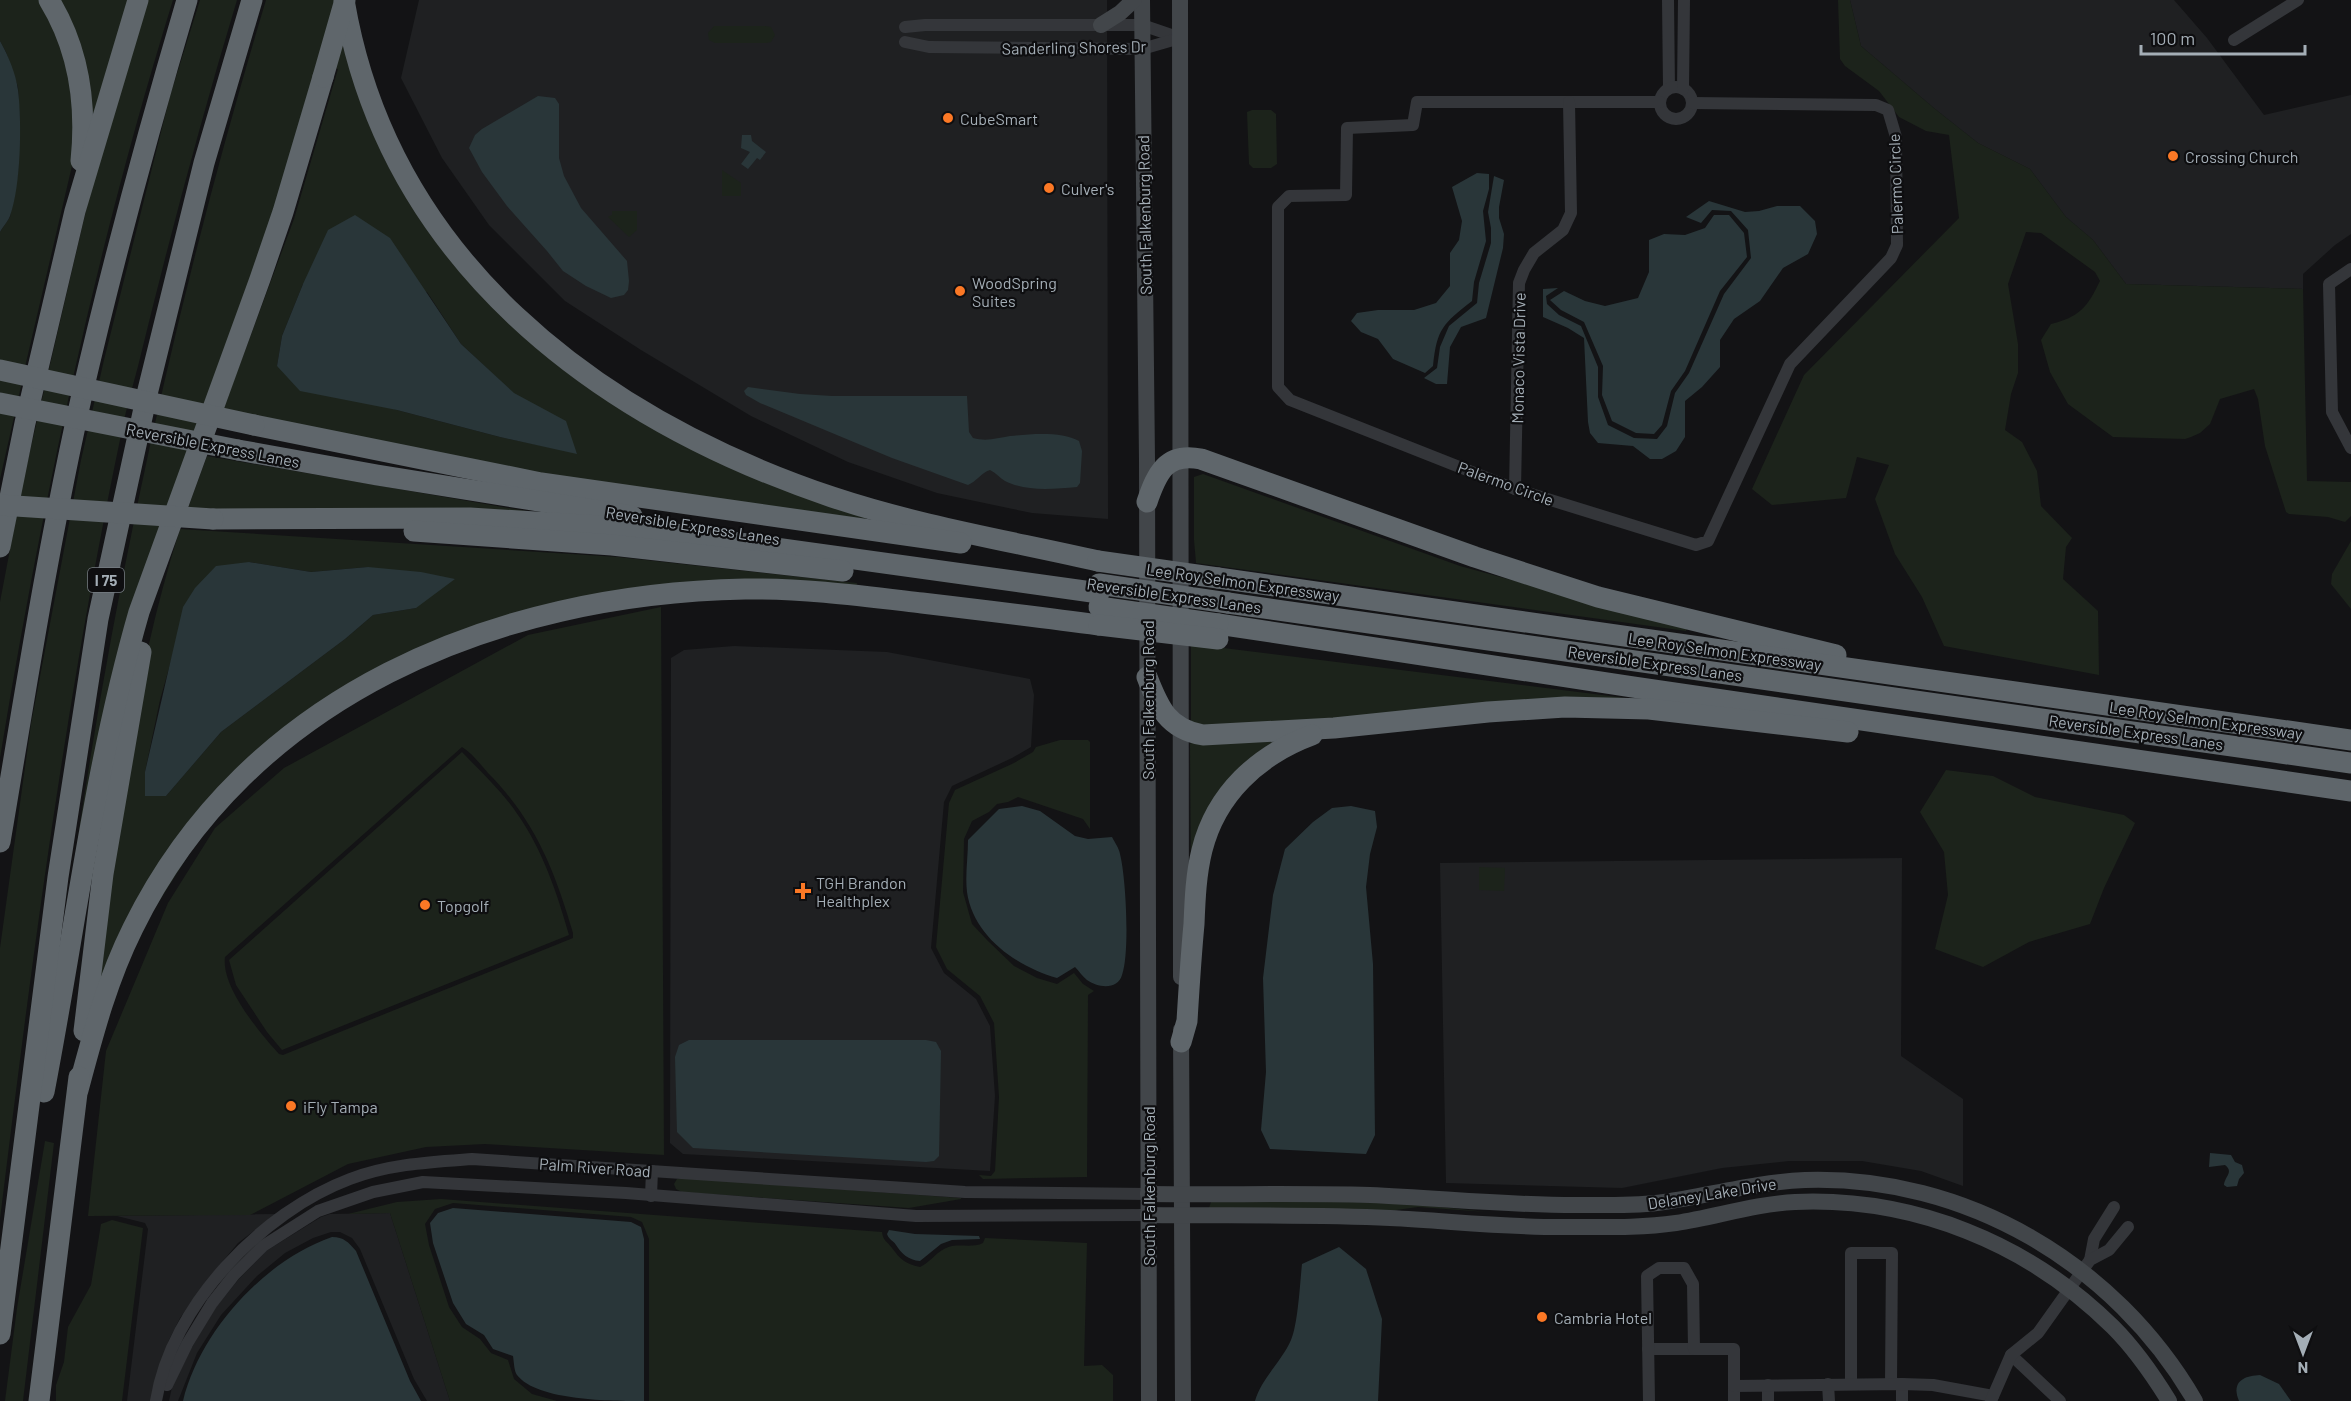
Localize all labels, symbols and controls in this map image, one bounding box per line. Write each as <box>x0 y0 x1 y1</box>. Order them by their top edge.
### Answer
scale bar <box>2141 18 2304 56</box>
text: 100 m <box>2150 27 2195 49</box>
street label: Sanderling Shores Dr <box>1002 36 1147 58</box>
place label: CubeSmart <box>960 109 1038 128</box>
marker: CubeSmart <box>941 111 955 125</box>
street label: Palermo Circle <box>1884 133 1906 235</box>
street label: South Falkenburg Road <box>1133 135 1155 295</box>
place label: Crossing Church <box>2185 147 2298 166</box>
marker: Crossing Church <box>2166 149 2180 163</box>
place label: Culver's <box>1061 179 1115 198</box>
marker: Culver's <box>1042 181 1056 195</box>
place label: WoodSpring Suites <box>972 273 1057 310</box>
marker: WoodSpring Suites <box>953 284 967 298</box>
street label: Monaco Vista Drive <box>1507 292 1529 424</box>
street label: Reversible Express Lanes <box>125 419 301 471</box>
street label: Palermo Circle <box>1455 457 1557 509</box>
street label: Reversible Express Lanes <box>605 502 781 548</box>
street label: Lee Roy Selmon Expressway <box>1145 559 1341 605</box>
road number: I 75 <box>88 568 124 592</box>
street label: Reversible Express Lanes <box>1085 573 1263 617</box>
street label: South Falkenburg Road <box>1138 620 1157 780</box>
street label: Lee Roy Selmon Expressway <box>1627 628 1823 674</box>
street label: Reversible Express Lanes <box>1566 641 1744 685</box>
street label: Lee Roy Selmon Expressway <box>2108 697 2304 743</box>
street label: Reversible Express Lanes <box>2047 710 2225 754</box>
place label: TGH Brandon Healthplex <box>816 873 906 910</box>
marker: TGH Brandon Healthplex <box>794 882 812 900</box>
place label: Topgolf <box>437 896 489 915</box>
marker: Topgolf <box>418 898 432 912</box>
place label: iFly Tampa <box>303 1097 378 1116</box>
marker: iFly Tampa <box>284 1099 298 1113</box>
street label: South Falkenburg Road <box>1139 1106 1158 1266</box>
street label: Palm River Road <box>539 1154 651 1180</box>
street label: Delaney Lake Drive <box>1646 1173 1778 1213</box>
place label: Cambria Hotel <box>1554 1308 1652 1327</box>
marker: Cambria Hotel <box>1535 1310 1549 1324</box>
north arrow <box>2273 1323 2333 1383</box>
text: N <box>2298 1359 2308 1378</box>

